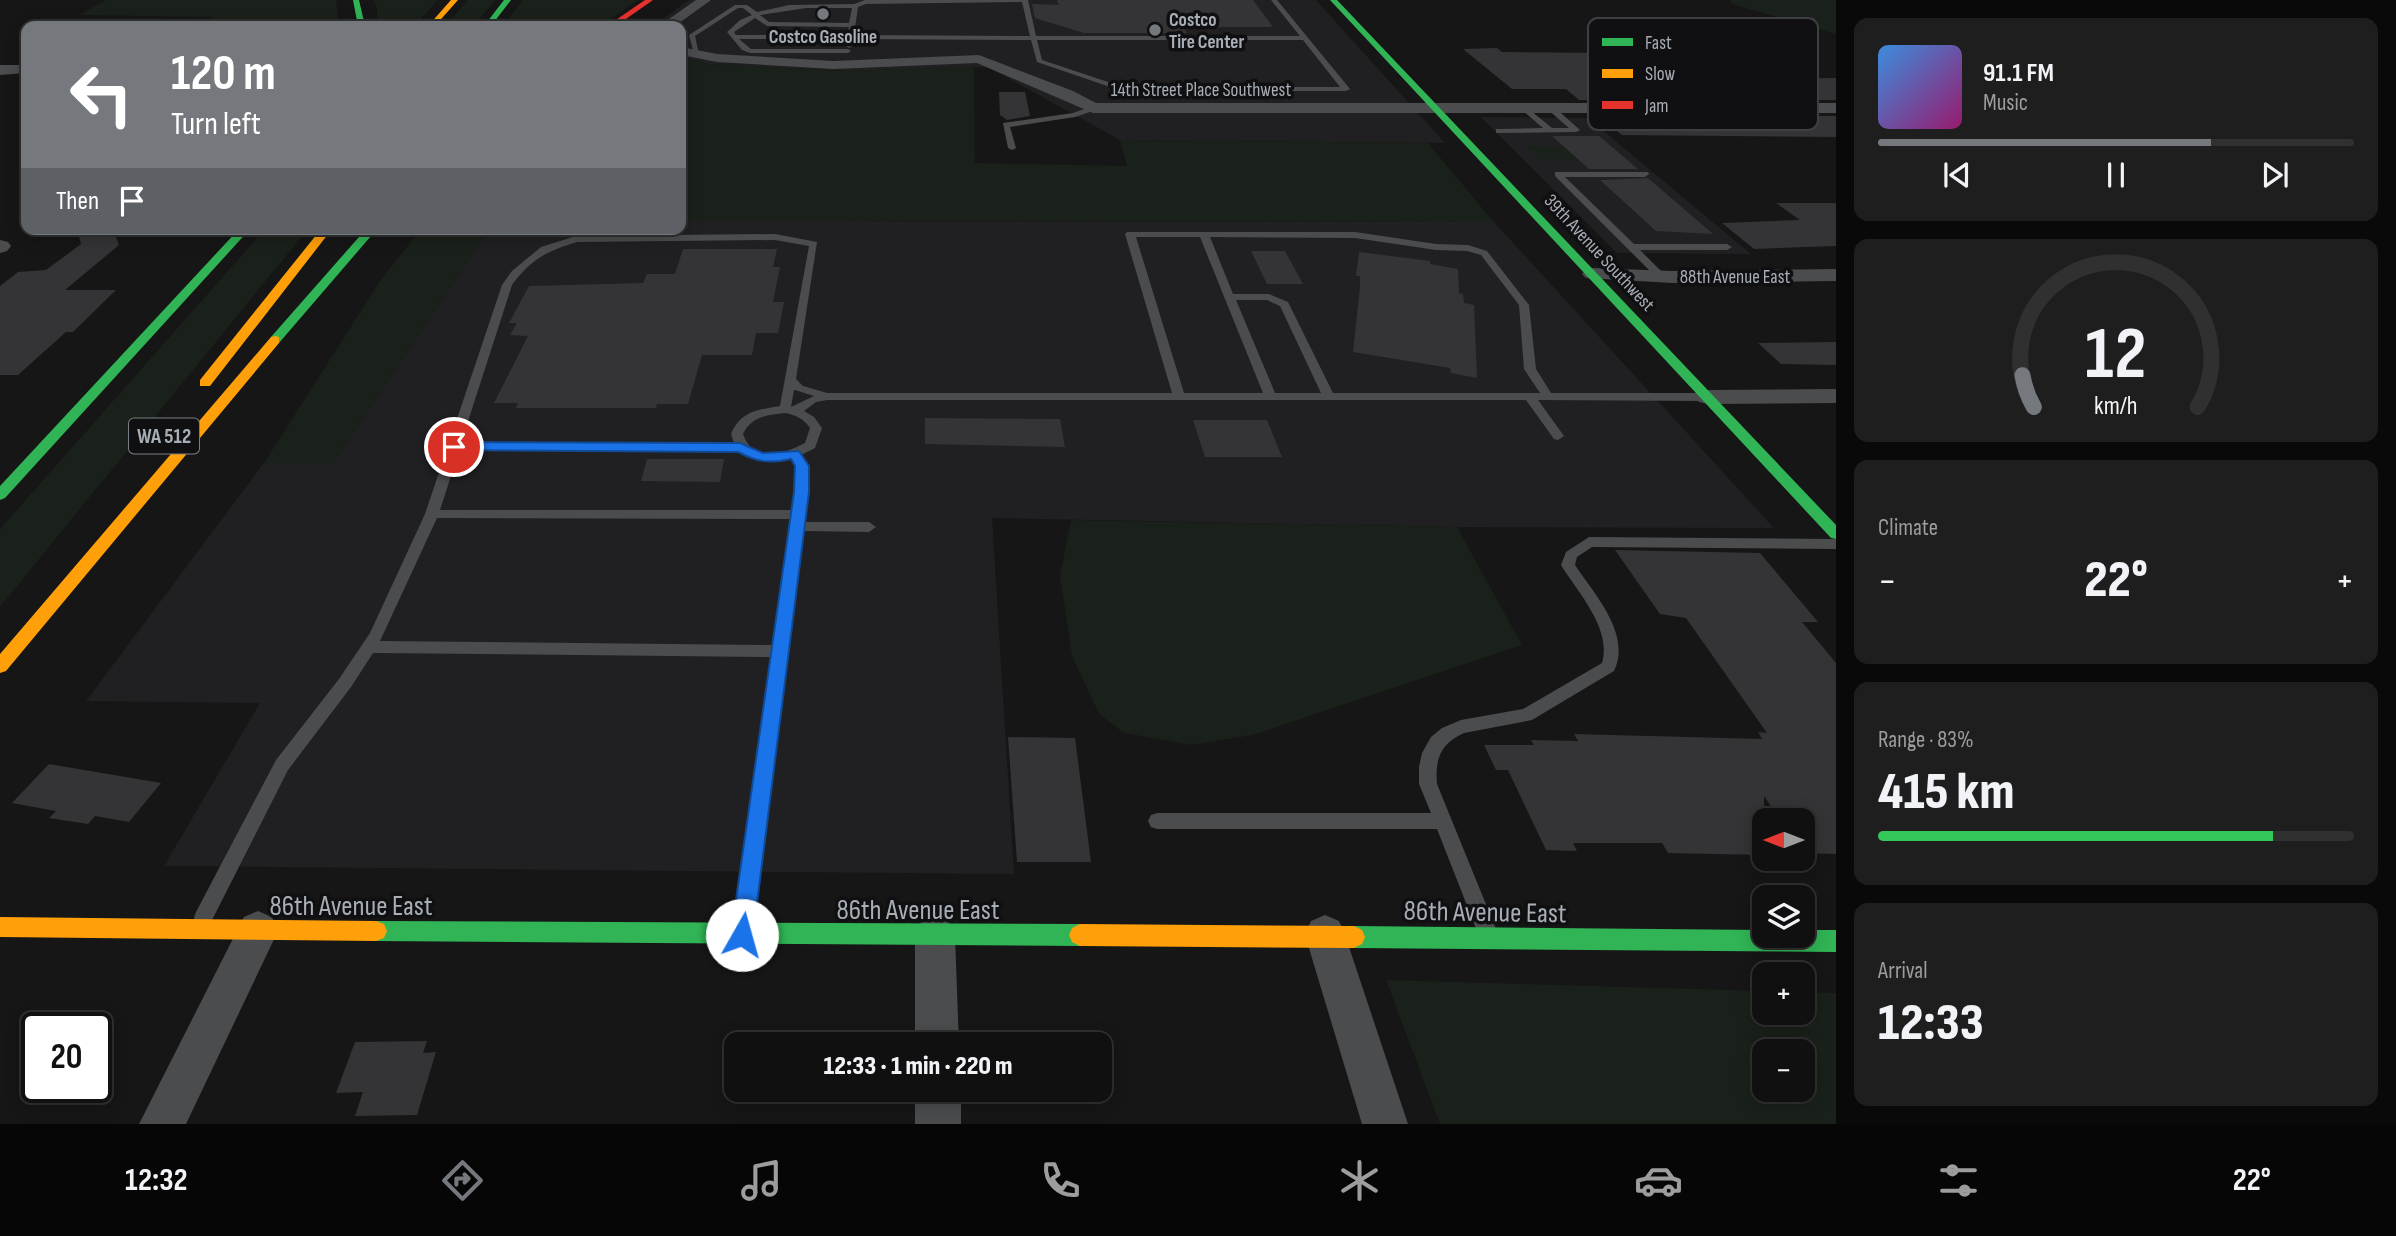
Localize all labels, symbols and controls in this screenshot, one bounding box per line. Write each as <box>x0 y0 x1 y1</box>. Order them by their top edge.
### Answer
marker: Costco Gasoline <box>815 6 831 22</box>
place label: Costco Tire Center <box>1169 9 1244 54</box>
legend <box>1588 18 1818 130</box>
marker: Costco Tire Center <box>1147 22 1163 38</box>
place label: Costco Gasoline <box>769 26 877 49</box>
text: Fast <box>1645 32 1672 55</box>
text: 120 m <box>171 45 276 104</box>
icon: left <box>56 49 147 140</box>
text: 91.1 FM <box>1983 58 2054 89</box>
text: Slow <box>1645 63 1675 86</box>
street label: 14th Street Place Southwest <box>1111 79 1291 102</box>
text: Music <box>1983 89 2028 117</box>
text: Jam <box>1644 95 1668 118</box>
text: Turn left <box>171 105 261 144</box>
icon: previous <box>1938 156 1976 194</box>
icon: pause <box>2097 156 2135 194</box>
icon: next <box>2256 156 2294 194</box>
icon: arrive <box>113 182 151 220</box>
text: Then <box>56 186 99 217</box>
street label: 39th Avenue Southwest <box>1539 190 1659 316</box>
street label: 88th Avenue East <box>1680 266 1790 289</box>
text: 12 <box>2085 311 2147 399</box>
text: km/h <box>2094 391 2138 422</box>
pin <box>424 417 484 477</box>
road number: WA 512 <box>129 418 199 453</box>
icon: arrive <box>435 428 473 466</box>
text: Climate <box>1878 514 1938 542</box>
text: 22° <box>2084 549 2148 612</box>
text: − <box>1878 559 1897 604</box>
text: + <box>2335 559 2354 604</box>
text: Range · 83% <box>1878 726 1974 754</box>
text: 415 km <box>1878 761 2014 824</box>
north arrow <box>1752 808 1815 872</box>
map controls <box>1752 808 1815 1102</box>
button: layers <box>1752 885 1815 948</box>
street label: 86th Avenue East <box>270 890 432 923</box>
street label: 86th Avenue East <box>837 894 999 927</box>
street label: 86th Avenue East <box>1403 895 1567 930</box>
position arrow <box>705 898 779 972</box>
text: Arrival <box>1878 957 1927 985</box>
button: + <box>1752 962 1815 1025</box>
text: 12:33 <box>1878 992 1984 1055</box>
speed limit sign: 20 <box>21 1012 112 1103</box>
button: − <box>1752 1039 1815 1102</box>
text: 12:33 · 1 min · 220 m <box>823 1051 1013 1082</box>
icon: directions <box>438 1156 487 1205</box>
icon: music <box>737 1156 786 1205</box>
icon: phone <box>1036 1156 1085 1205</box>
icon: climate <box>1335 1156 1384 1205</box>
icon: car <box>1634 1156 1683 1205</box>
icon: filters <box>1934 1156 1983 1205</box>
text: 12:32 <box>125 1161 188 1200</box>
text: 22° <box>2233 1161 2271 1200</box>

